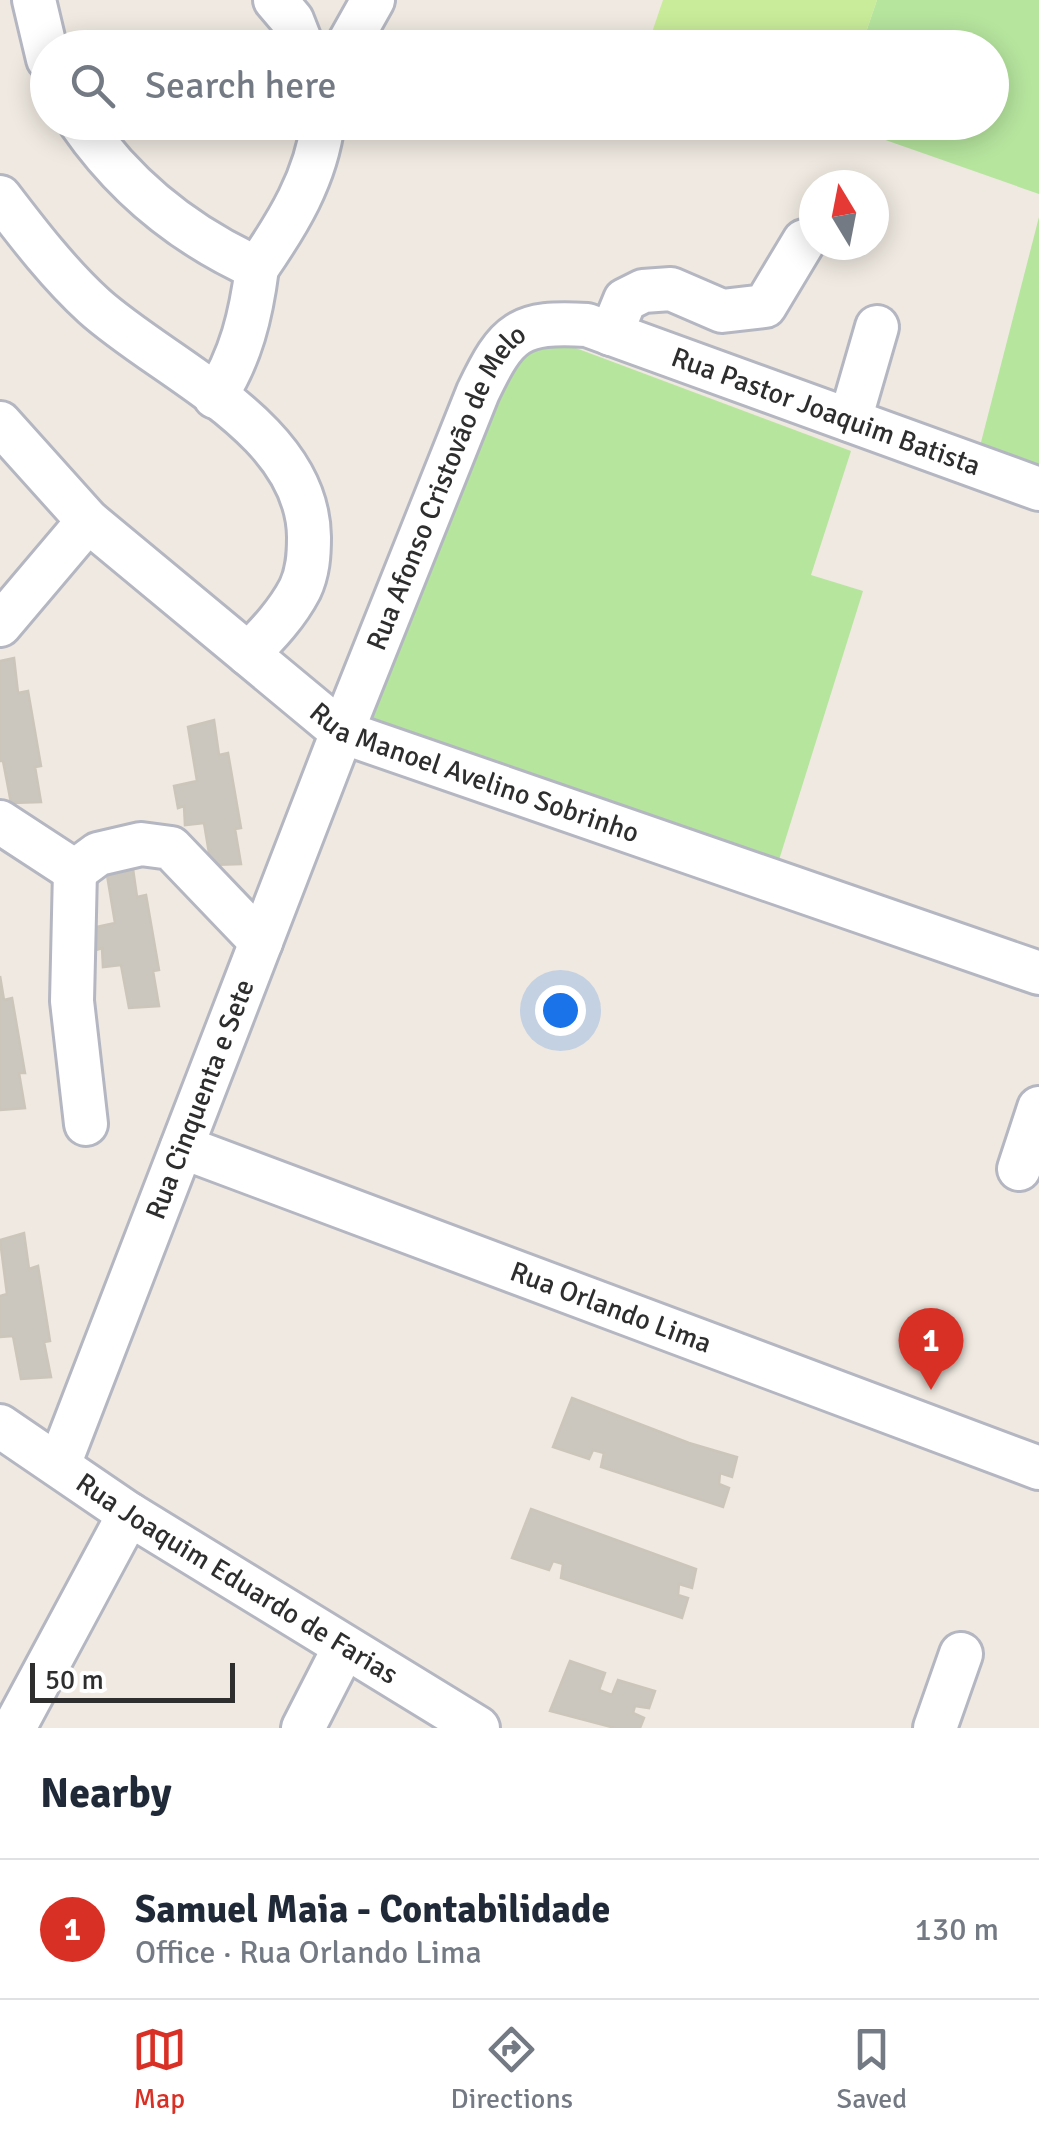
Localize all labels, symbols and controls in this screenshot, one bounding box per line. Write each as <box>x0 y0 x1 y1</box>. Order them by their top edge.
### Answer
search box <box>30 30 1009 140</box>
icon: search <box>65 58 120 113</box>
text: Search here <box>145 62 337 109</box>
north arrow <box>799 170 889 260</box>
street label: Rua Afonso Cristovão de Melo <box>359 317 532 655</box>
street label: Rua Pastor Joaquim Batista <box>667 340 985 483</box>
street label: Rua Manoel Avelino Sobrinho <box>303 695 644 850</box>
street label: Rua Cinquenta e Sete <box>138 974 262 1224</box>
your location <box>535 985 586 1036</box>
street label: Rua Orlando Lima <box>506 1255 716 1361</box>
pin: 1 <box>898 1308 964 1390</box>
street label: Rua Joaquim Eduardo de Farias <box>69 1466 404 1692</box>
scale bar <box>30 1658 235 1702</box>
text: 50 m <box>45 1663 104 1697</box>
text: Nearby <box>40 1768 172 1819</box>
text: Samuel Maia - Contabilidade <box>135 1886 610 1933</box>
text: 1 <box>64 1910 81 1949</box>
text: 130 m <box>915 1910 999 1949</box>
text: Office · Rua Orlando Lima <box>135 1933 482 1972</box>
tab: Map <box>132 2022 187 2116</box>
tab: Directions <box>451 2022 573 2116</box>
tab: Saved <box>837 2022 907 2116</box>

